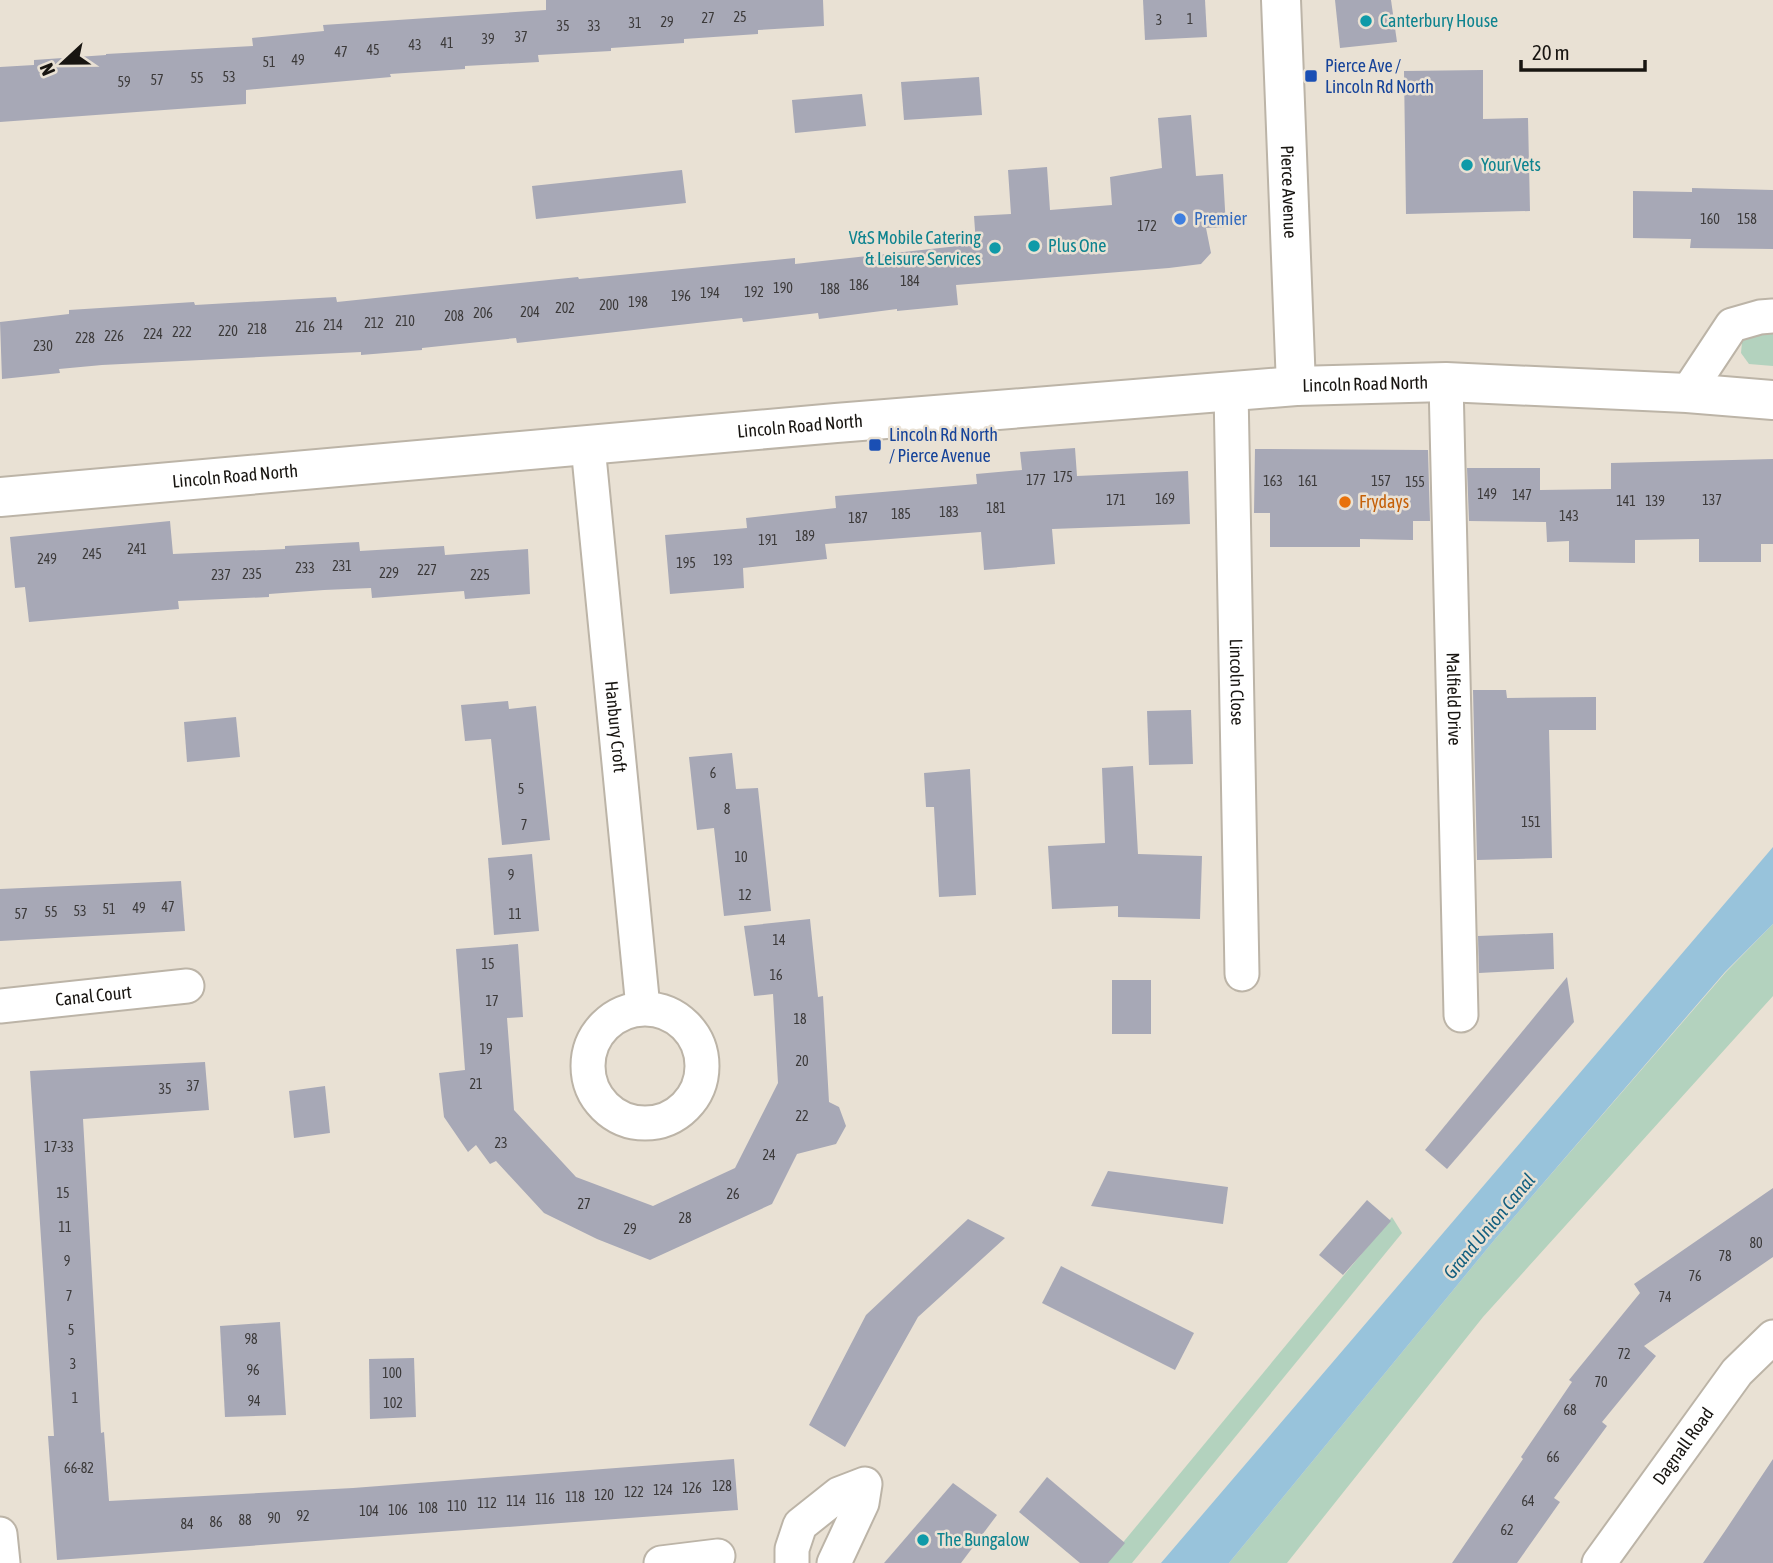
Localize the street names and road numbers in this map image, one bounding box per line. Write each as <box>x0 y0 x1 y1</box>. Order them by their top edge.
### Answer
street label: Pierce Avenue <box>1277 145 1301 239</box>
street label: Lincoln Road North <box>1302 371 1428 396</box>
street label: Lincoln Road North <box>736 410 863 442</box>
street label: Lincoln Road North <box>171 460 299 492</box>
street label: Lincoln Close <box>1226 638 1248 725</box>
street label: Malfield Drive <box>1442 652 1466 746</box>
street label: Hanbury Croft <box>601 680 631 773</box>
street label: Canal Court <box>54 981 133 1010</box>
street label: Dagnall Road <box>1648 1403 1718 1489</box>

